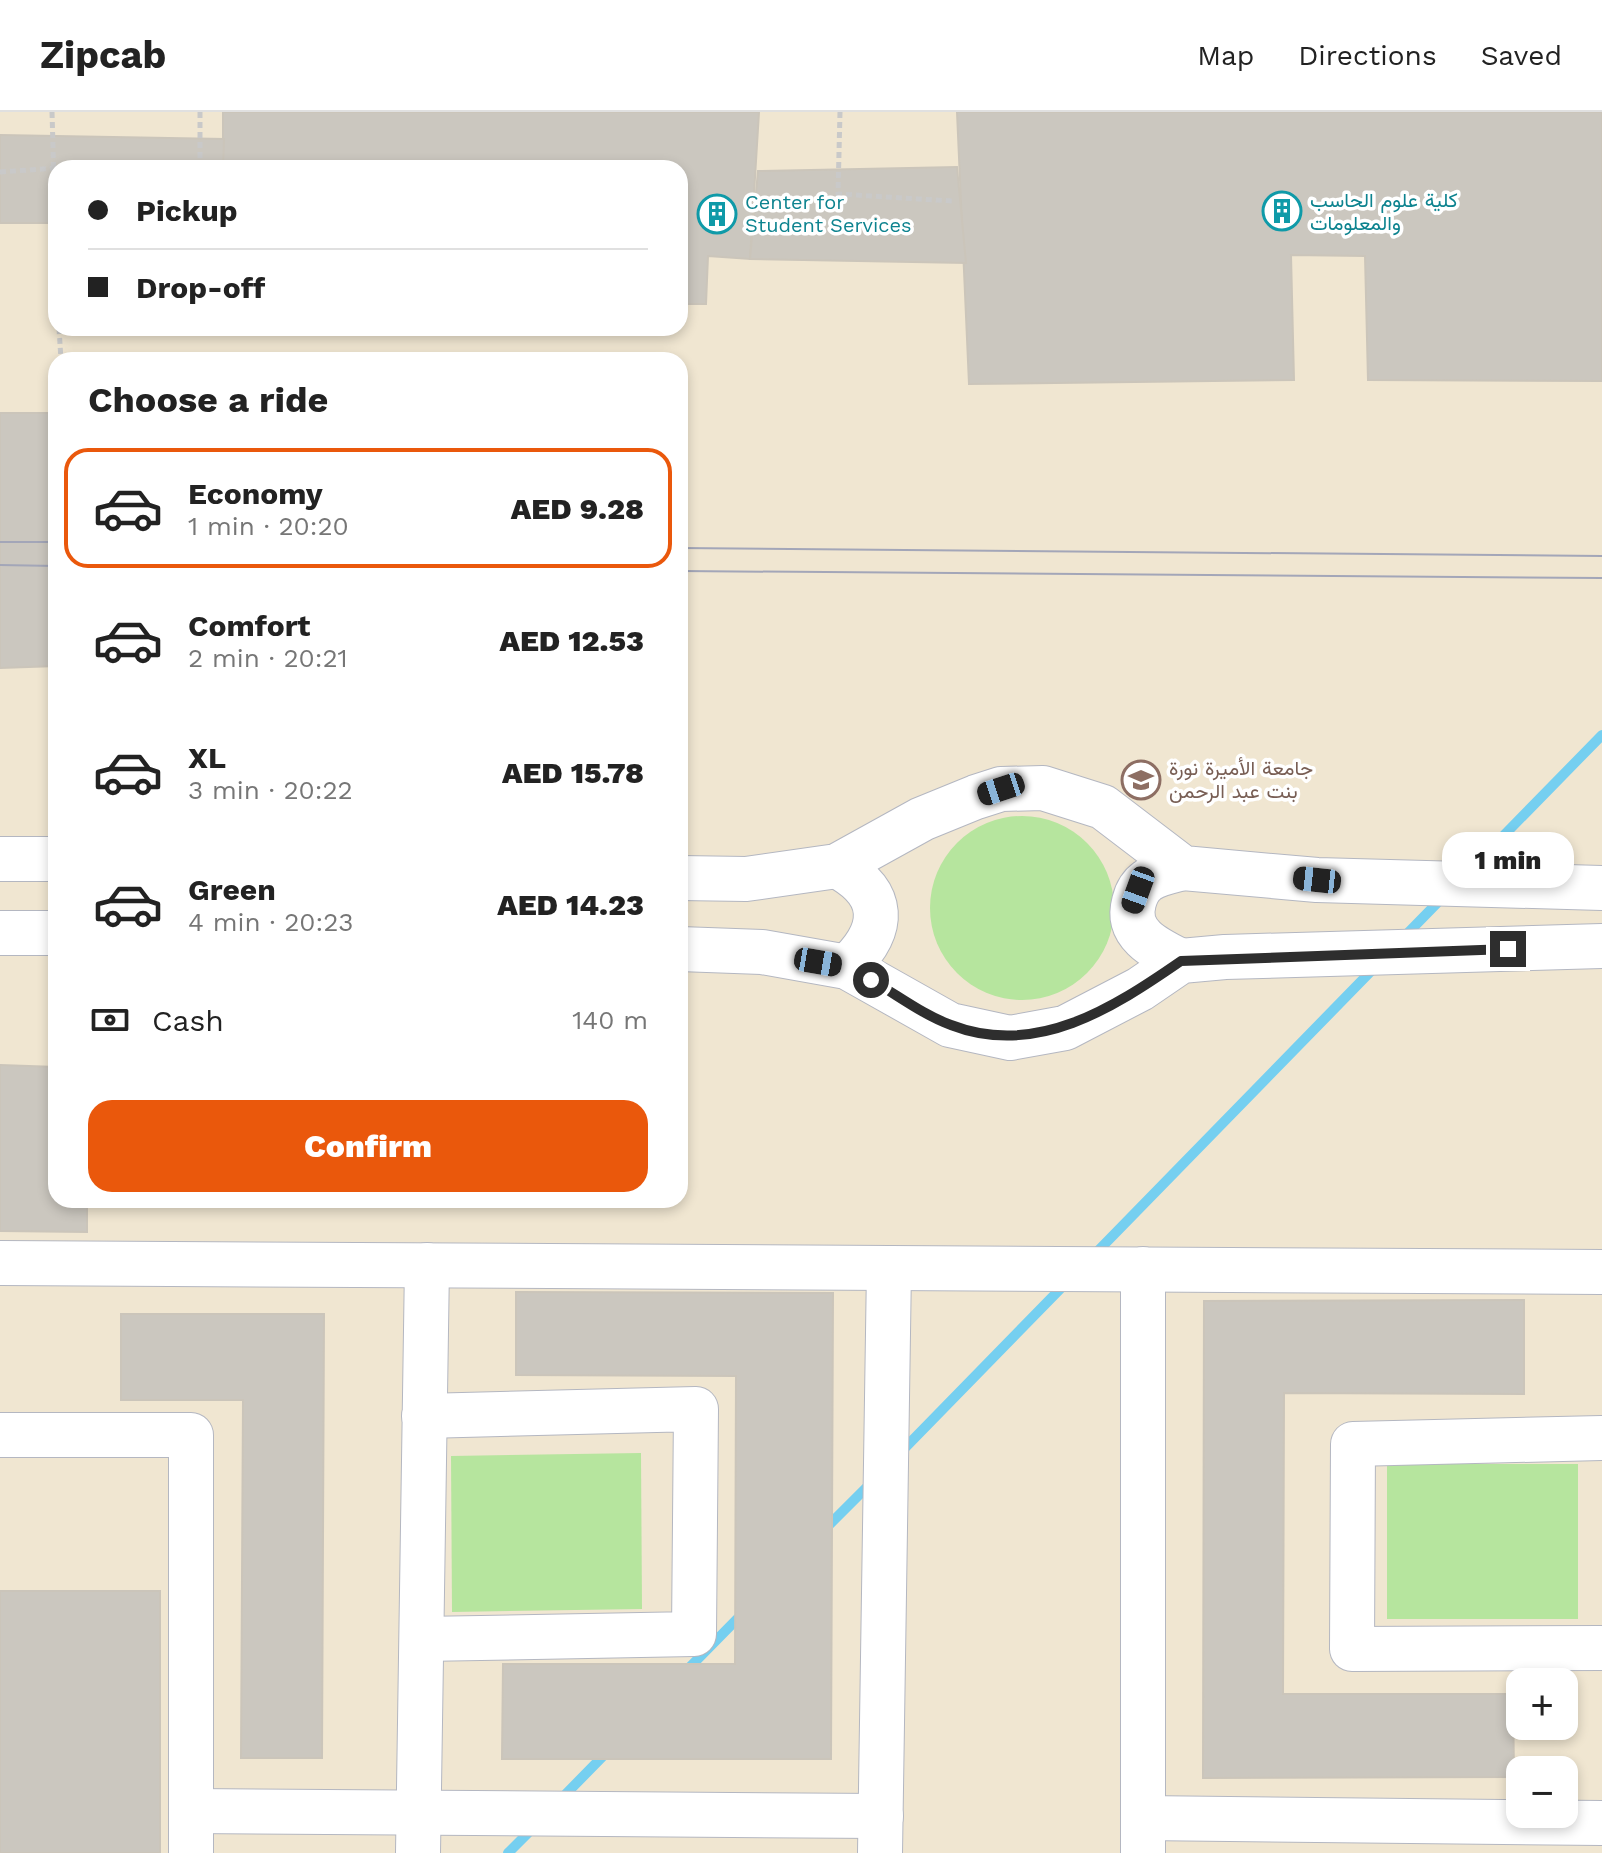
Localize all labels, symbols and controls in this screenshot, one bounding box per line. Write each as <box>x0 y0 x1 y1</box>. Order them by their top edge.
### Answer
text: Zipcab <box>40 33 166 77</box>
text: Map <box>1197 39 1254 72</box>
text: Directions <box>1298 39 1437 72</box>
text: Saved <box>1481 39 1562 72</box>
place label: كلية علوم الحاسب والمعلومات <box>1310 188 1458 236</box>
place label: Center for Student Services <box>745 190 912 237</box>
building icon: كلية علوم الحاسب والمعلومات <box>1261 190 1303 232</box>
text: Pickup <box>136 193 238 228</box>
building icon: Center for Student Services <box>696 193 738 235</box>
text: Drop-off <box>136 270 265 305</box>
text: Choose a ride <box>88 379 328 421</box>
icon: car <box>92 472 164 544</box>
text: Economy <box>188 476 323 511</box>
text: AED 9.28 <box>511 491 644 526</box>
text: 1 min · 20:20 <box>188 511 349 541</box>
icon: car <box>92 604 164 676</box>
text: Comfort <box>188 608 310 643</box>
text: AED 12.53 <box>499 623 644 658</box>
text: 2 min · 20:21 <box>188 643 348 673</box>
icon: car <box>92 736 164 808</box>
text: XL <box>188 740 226 775</box>
text: AED 15.78 <box>502 755 644 790</box>
place label: جامعة الأميرة نورة بنت عبد الرحمن <box>1169 756 1313 804</box>
school or university icon: جامعة الأميرة نورة بنت عبد الرحمن <box>1120 759 1162 801</box>
car <box>974 770 1028 808</box>
text: 3 min · 20:22 <box>188 775 353 805</box>
callout: 1 min <box>1442 833 1574 889</box>
text: 1 min <box>1475 845 1541 875</box>
car <box>1119 863 1157 917</box>
car <box>1292 866 1342 894</box>
icon: car <box>92 868 164 940</box>
text: Green <box>188 872 276 907</box>
text: AED 14.23 <box>497 887 644 922</box>
text: 4 min · 20:23 <box>188 907 354 937</box>
route end <box>1490 931 1526 967</box>
car <box>792 946 844 978</box>
route start <box>853 962 889 998</box>
icon: cash <box>88 998 132 1042</box>
text: Cash <box>152 1003 224 1038</box>
text: 140 m <box>572 1005 648 1035</box>
button: Confirm <box>88 1100 648 1192</box>
map controls <box>1506 1668 1578 1828</box>
button: + <box>1506 1668 1578 1740</box>
button: − <box>1506 1756 1578 1828</box>

